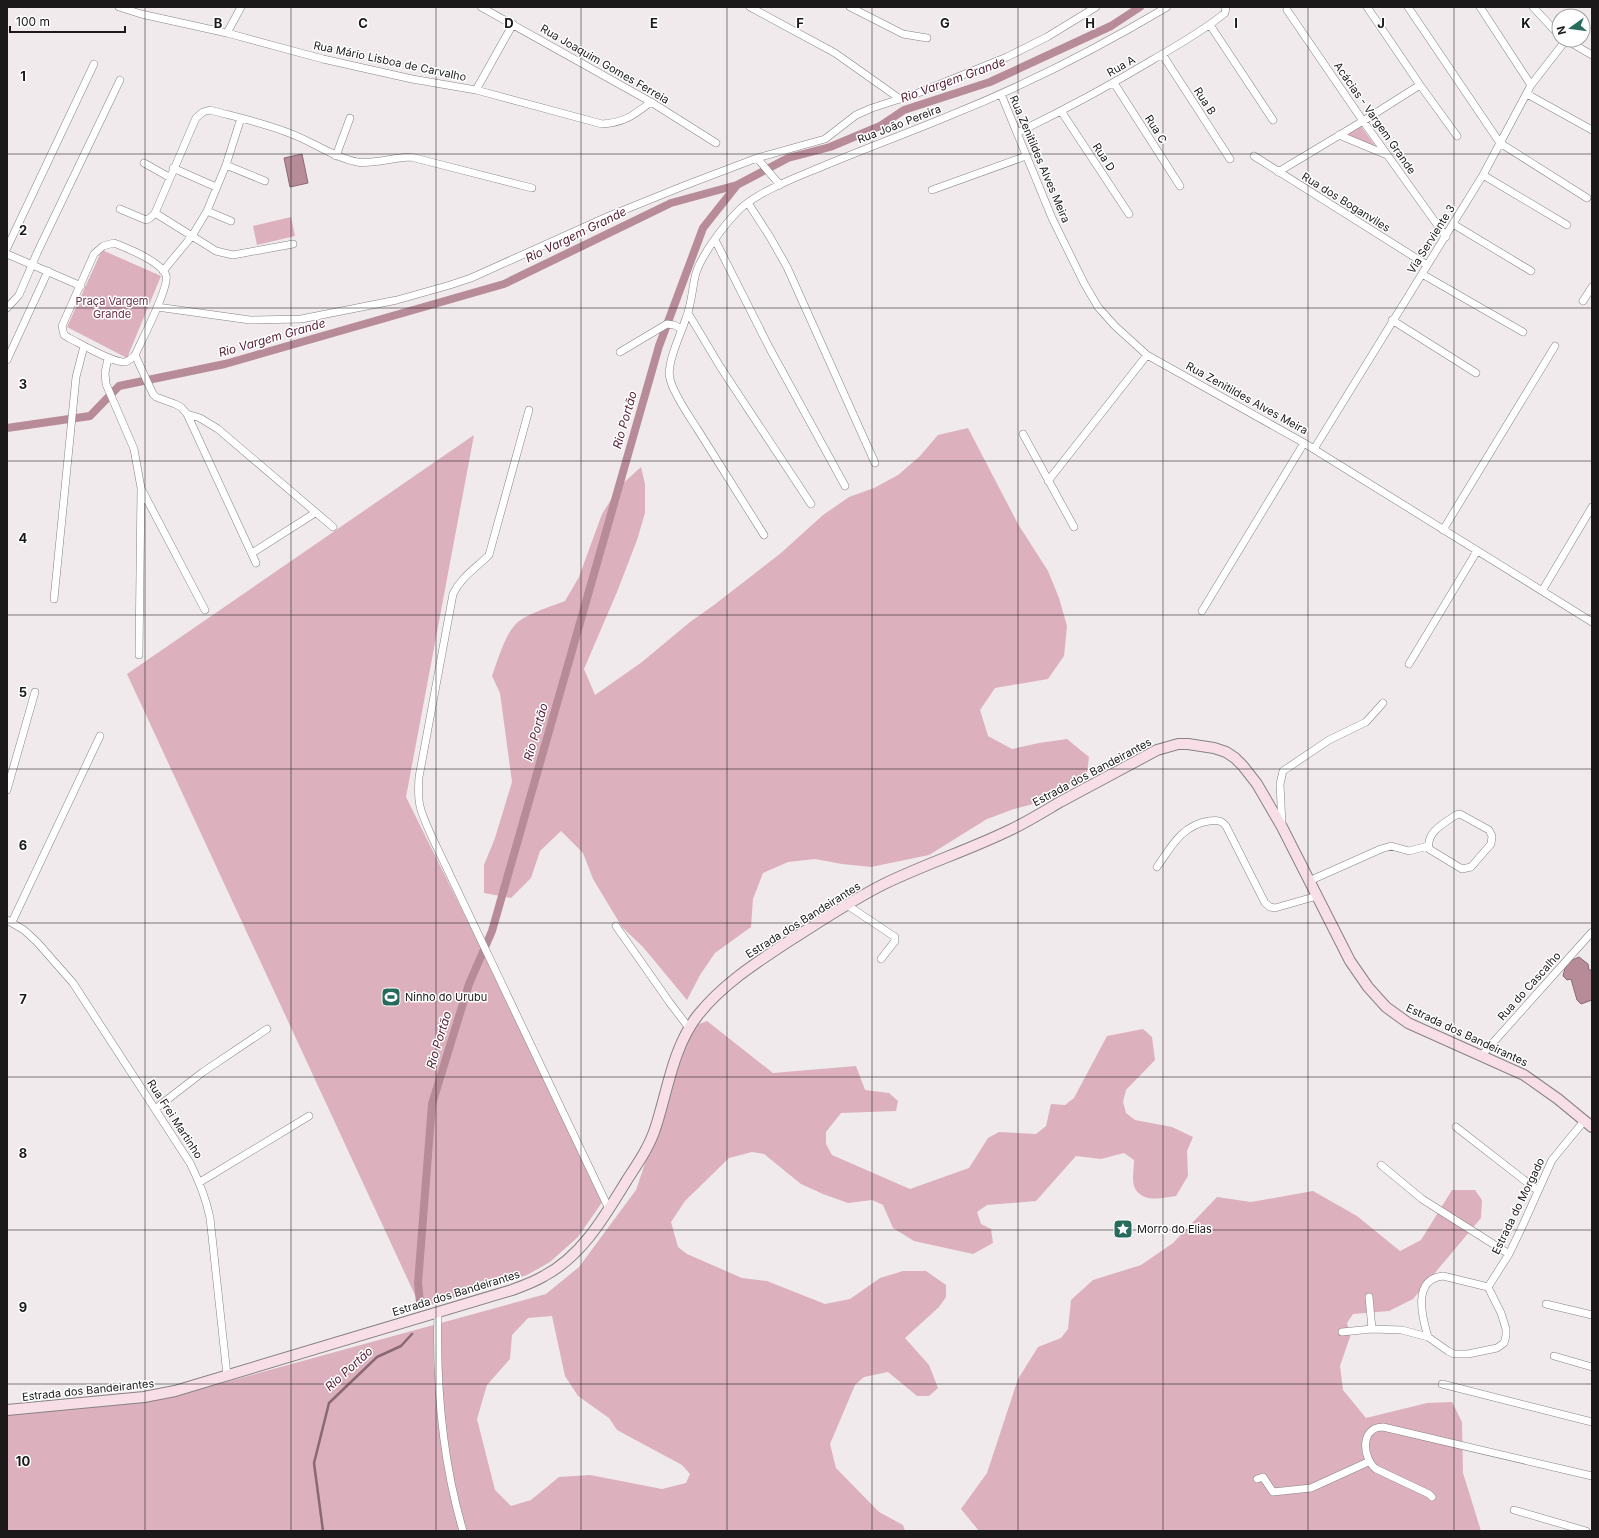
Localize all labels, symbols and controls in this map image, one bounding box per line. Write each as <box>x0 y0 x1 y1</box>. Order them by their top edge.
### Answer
scale bar <box>10 8 125 34</box>
north arrow <box>1551 8 1591 48</box>
text: 100 m <box>16 14 50 29</box>
text: B <box>214 15 223 31</box>
text: C <box>358 15 368 31</box>
text: D <box>504 15 514 31</box>
text: E <box>650 15 658 31</box>
text: F <box>796 15 804 31</box>
text: G <box>940 15 950 31</box>
text: H <box>1085 15 1095 31</box>
text: I <box>1234 15 1238 31</box>
text: J <box>1377 15 1385 31</box>
text: K <box>1521 15 1531 31</box>
street label: Rua Joaquim Gomes Ferreia <box>538 21 672 107</box>
text: N <box>1553 25 1569 36</box>
street label: Rua Mário Lisboa de Carvalho <box>312 38 468 84</box>
street label: Rua A <box>1104 52 1138 80</box>
water label: Rio Vargem Grande <box>898 54 1008 106</box>
street label: Acácias - Vargem Grande <box>1331 59 1419 177</box>
text: 1 <box>20 68 26 84</box>
street label: Rua B <box>1191 85 1219 117</box>
street label: Rua Zenitildes Alves Meira <box>1007 93 1073 225</box>
street label: Rua João Pereira <box>855 102 943 146</box>
street label: Rua C <box>1142 112 1170 146</box>
street label: Rua D <box>1090 140 1118 174</box>
street label: Rua dos Boganviles <box>1299 169 1393 235</box>
street label: Via Serviente 3 <box>1404 202 1458 276</box>
water label: Rio Vargem Grande <box>523 204 629 266</box>
text: 2 <box>19 222 27 238</box>
park label: Praça Vargem Grande <box>76 294 148 321</box>
water label: Rio Vargem Grande <box>217 315 327 360</box>
street label: Rua Zenitildes Alves Meira <box>1184 359 1310 437</box>
text: 3 <box>19 376 27 392</box>
water label: Rio Portão <box>609 389 640 450</box>
text: 4 <box>19 530 28 546</box>
text: 5 <box>19 684 27 700</box>
water label: Rio Portão <box>520 701 551 762</box>
street label: Estrada dos Bandeirantes <box>1030 735 1154 809</box>
text: 6 <box>19 837 27 853</box>
street label: Estrada dos Bandeirantes <box>743 879 863 961</box>
street label: Rua do Cascalho <box>1494 948 1564 1023</box>
sports icon: Ninho do Urubu <box>380 986 402 1008</box>
place label: Ninho do Urubu <box>405 990 487 1004</box>
text: 7 <box>19 991 27 1007</box>
street label: Estrada dos Bandeirantes <box>1404 1001 1530 1069</box>
water label: Rio Portão <box>423 1009 454 1070</box>
street label: Rua Frei Martinho <box>144 1077 206 1161</box>
text: 8 <box>19 1145 27 1161</box>
street label: Estrada do Morgado <box>1489 1155 1548 1256</box>
place icon: Morro do Elias <box>1112 1218 1134 1240</box>
place label: Morro do Elias <box>1137 1222 1212 1236</box>
street label: Estrada dos Bandeirantes <box>390 1267 522 1319</box>
text: 9 <box>19 1299 27 1315</box>
water label: Rio Portão <box>322 1343 376 1394</box>
street label: Estrada dos Bandeirantes <box>21 1376 155 1404</box>
text: 10 <box>16 1453 30 1469</box>

